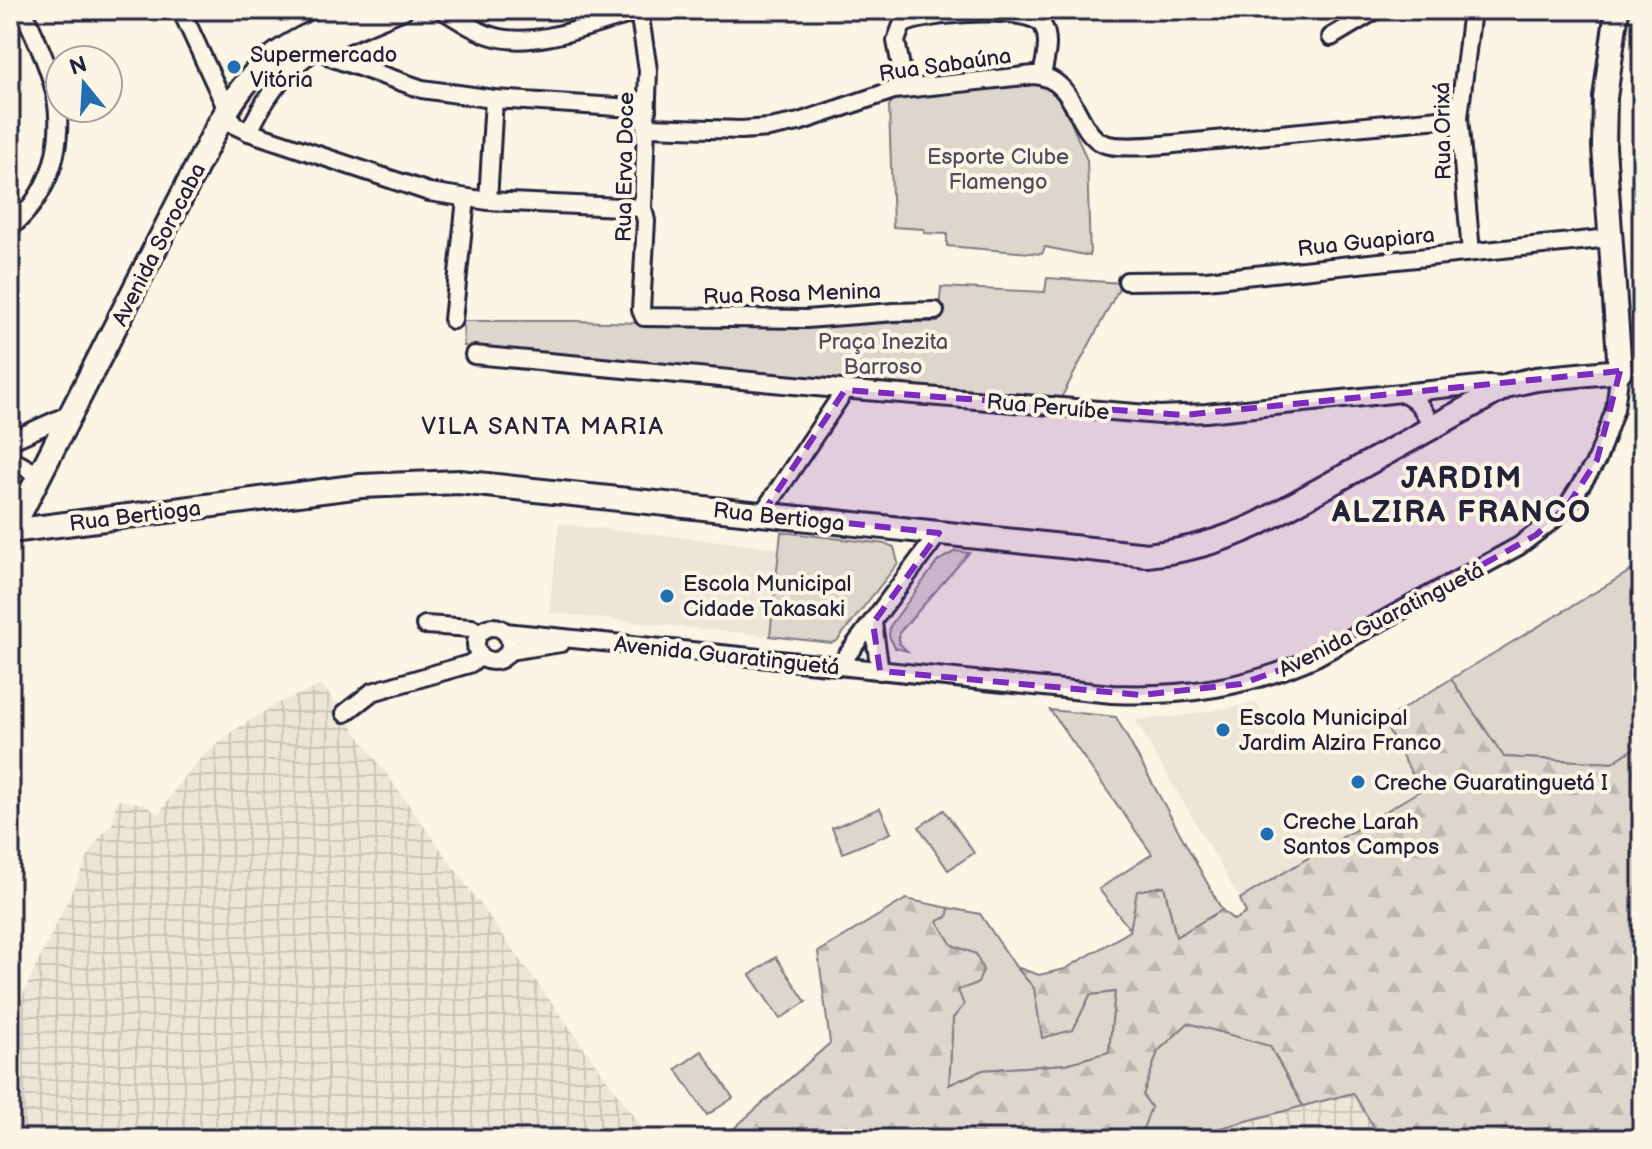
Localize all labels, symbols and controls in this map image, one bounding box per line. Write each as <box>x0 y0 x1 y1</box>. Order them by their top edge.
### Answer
place label: Supermercado Vitória <box>250 42 397 94</box>
street label: Rua Sabaúna <box>877 43 1013 88</box>
north arrow <box>44 44 124 124</box>
text: N <box>66 51 90 82</box>
marker: Supermercado Vitória <box>225 58 243 76</box>
street label: Rua Orixá <box>1429 82 1458 180</box>
street label: Rua Erva Doce <box>611 92 640 242</box>
park label: Esporte Clube Flamengo <box>927 144 1069 196</box>
street label: Avenida Sorocaba <box>107 159 212 331</box>
street label: Rua Guapiara <box>1296 222 1436 263</box>
street label: Rua Rosa Menina <box>703 278 882 311</box>
park label: Praça Inezita Barroso <box>818 329 948 381</box>
street label: Rua Peruíbe <box>985 389 1110 426</box>
district label: VILA SANTA MARIA <box>421 412 665 441</box>
district label: JARDIM ALZIRA FRANCO <box>1331 461 1592 531</box>
street label: Rua Bertioga <box>68 495 202 538</box>
street label: Rua Bertioga <box>712 497 846 538</box>
street label: Avenida Guaratinguetá <box>1275 557 1489 684</box>
place label: Escola Municipal Cidade Takasaki <box>683 571 852 623</box>
marker: Escola Municipal Cidade Takasaki <box>658 587 676 605</box>
street label: Avenida Guaratinguetá <box>613 631 841 682</box>
place label: Escola Municipal Jardim Alzira Franco <box>1239 705 1441 757</box>
marker: Escola Municipal Jardim Alzira Franco <box>1214 721 1232 739</box>
place label: Creche Guaratinguetá I <box>1374 770 1608 797</box>
marker: Creche Guaratinguetá I <box>1349 773 1367 791</box>
place label: Creche Larah Santos Campos <box>1283 809 1439 861</box>
marker: Creche Larah Santos Campos <box>1258 825 1276 843</box>

